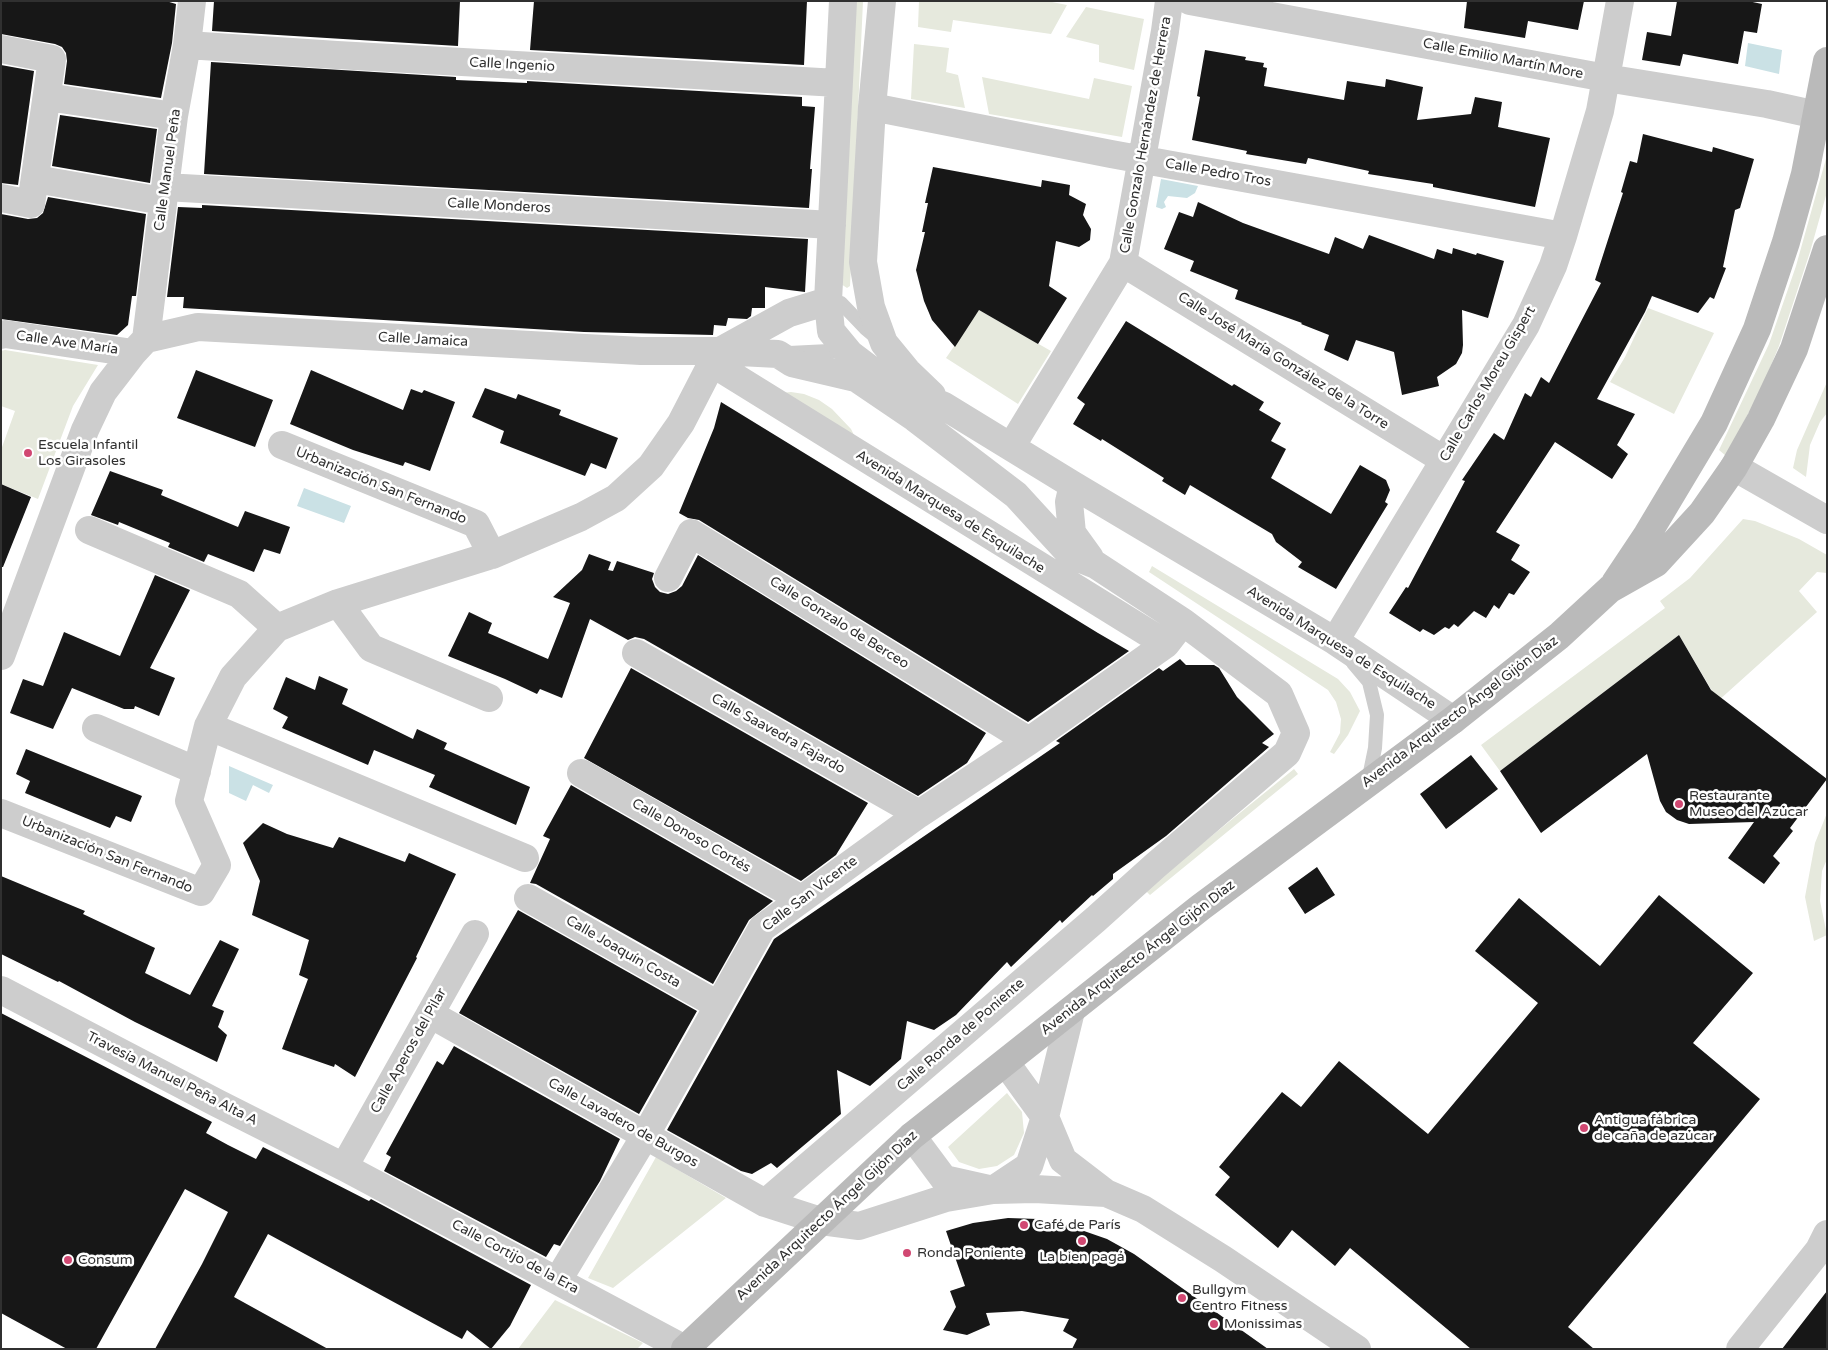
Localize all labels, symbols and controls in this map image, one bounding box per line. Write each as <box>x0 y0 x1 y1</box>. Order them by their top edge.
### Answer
street label: Calle Gonzalo Hernández de Herrera <box>1117 15 1175 255</box>
street label: Calle Emilio Martín More <box>1421 35 1585 83</box>
street label: Calle Ingenio <box>469 54 555 76</box>
street label: Calle Manuel Peña <box>151 108 185 232</box>
street label: Calle Pedro Tros <box>1164 155 1272 191</box>
street label: Calle Monderos <box>447 195 551 217</box>
street label: Calle José María González de la Torre <box>1174 289 1392 433</box>
street label: Calle Carlos Moreu Gispert <box>1437 303 1539 465</box>
street label: Calle Ave María <box>15 328 119 358</box>
street label: Calle Jamaica <box>378 329 468 351</box>
place label: Escuela Infantil Los Girasoles <box>38 437 138 470</box>
street label: Urbanización San Fernando <box>293 444 469 528</box>
marker: Escuela Infantil Los Girasoles <box>22 447 34 459</box>
street label: Avenida Marquesa de Esquilache <box>852 447 1048 577</box>
street label: Calle Gonzalo de Berceo <box>766 573 912 673</box>
street label: Avenida Marquesa de Esquilache <box>1243 583 1439 713</box>
street label: Avenida Arquitecto Ángel Gijón Díaz <box>1358 633 1562 791</box>
street label: Calle Saavedra Fajardo <box>708 690 848 778</box>
place label: Restaurante Museo del Azúcar <box>1689 788 1808 820</box>
street label: Calle Donoso Cortés <box>629 795 753 877</box>
marker: Restaurante Museo del Azúcar <box>1673 798 1685 810</box>
street label: Urbanización San Fernando <box>19 813 195 897</box>
street label: Calle San Vicente <box>759 853 861 935</box>
street label: Avenida Arquitecto Ángel Gijón Díaz <box>1038 877 1238 1039</box>
street label: Calle Joaquín Costa <box>563 912 683 992</box>
street label: Calle Ronda de Poniente <box>894 975 1028 1095</box>
street label: Calle Aperos del Pilar <box>368 985 450 1117</box>
street label: Travesía Manuel Peña Alta A <box>84 1028 260 1130</box>
street label: Calle Lavadero de Burgos <box>545 1075 701 1171</box>
place label: Antigua fábrica de caña de azúcar <box>1594 1112 1714 1144</box>
marker: Antigua fábrica de caña de azúcar <box>1578 1122 1590 1134</box>
street label: Avenida Arquitecto Ángel Gijón Díaz <box>733 1127 921 1305</box>
street label: Calle Cortijo de la Era <box>449 1216 581 1298</box>
place label: Café de París <box>1034 1217 1121 1233</box>
marker: Café de París <box>1018 1219 1030 1231</box>
marker: La bien pagá <box>1076 1235 1088 1247</box>
place label: Ronda Poniente <box>917 1245 1024 1261</box>
marker: Ronda Poniente <box>901 1247 913 1259</box>
place label: La bien pagá <box>1039 1249 1125 1265</box>
place label: Consum <box>78 1252 133 1268</box>
marker: Consum <box>62 1254 74 1266</box>
place label: Bullgym Centro Fitness <box>1192 1282 1288 1314</box>
marker: Bullgym Centro Fitness <box>1176 1292 1188 1304</box>
place label: Monissimas <box>1224 1316 1302 1332</box>
marker: Monissimas <box>1208 1318 1220 1330</box>

